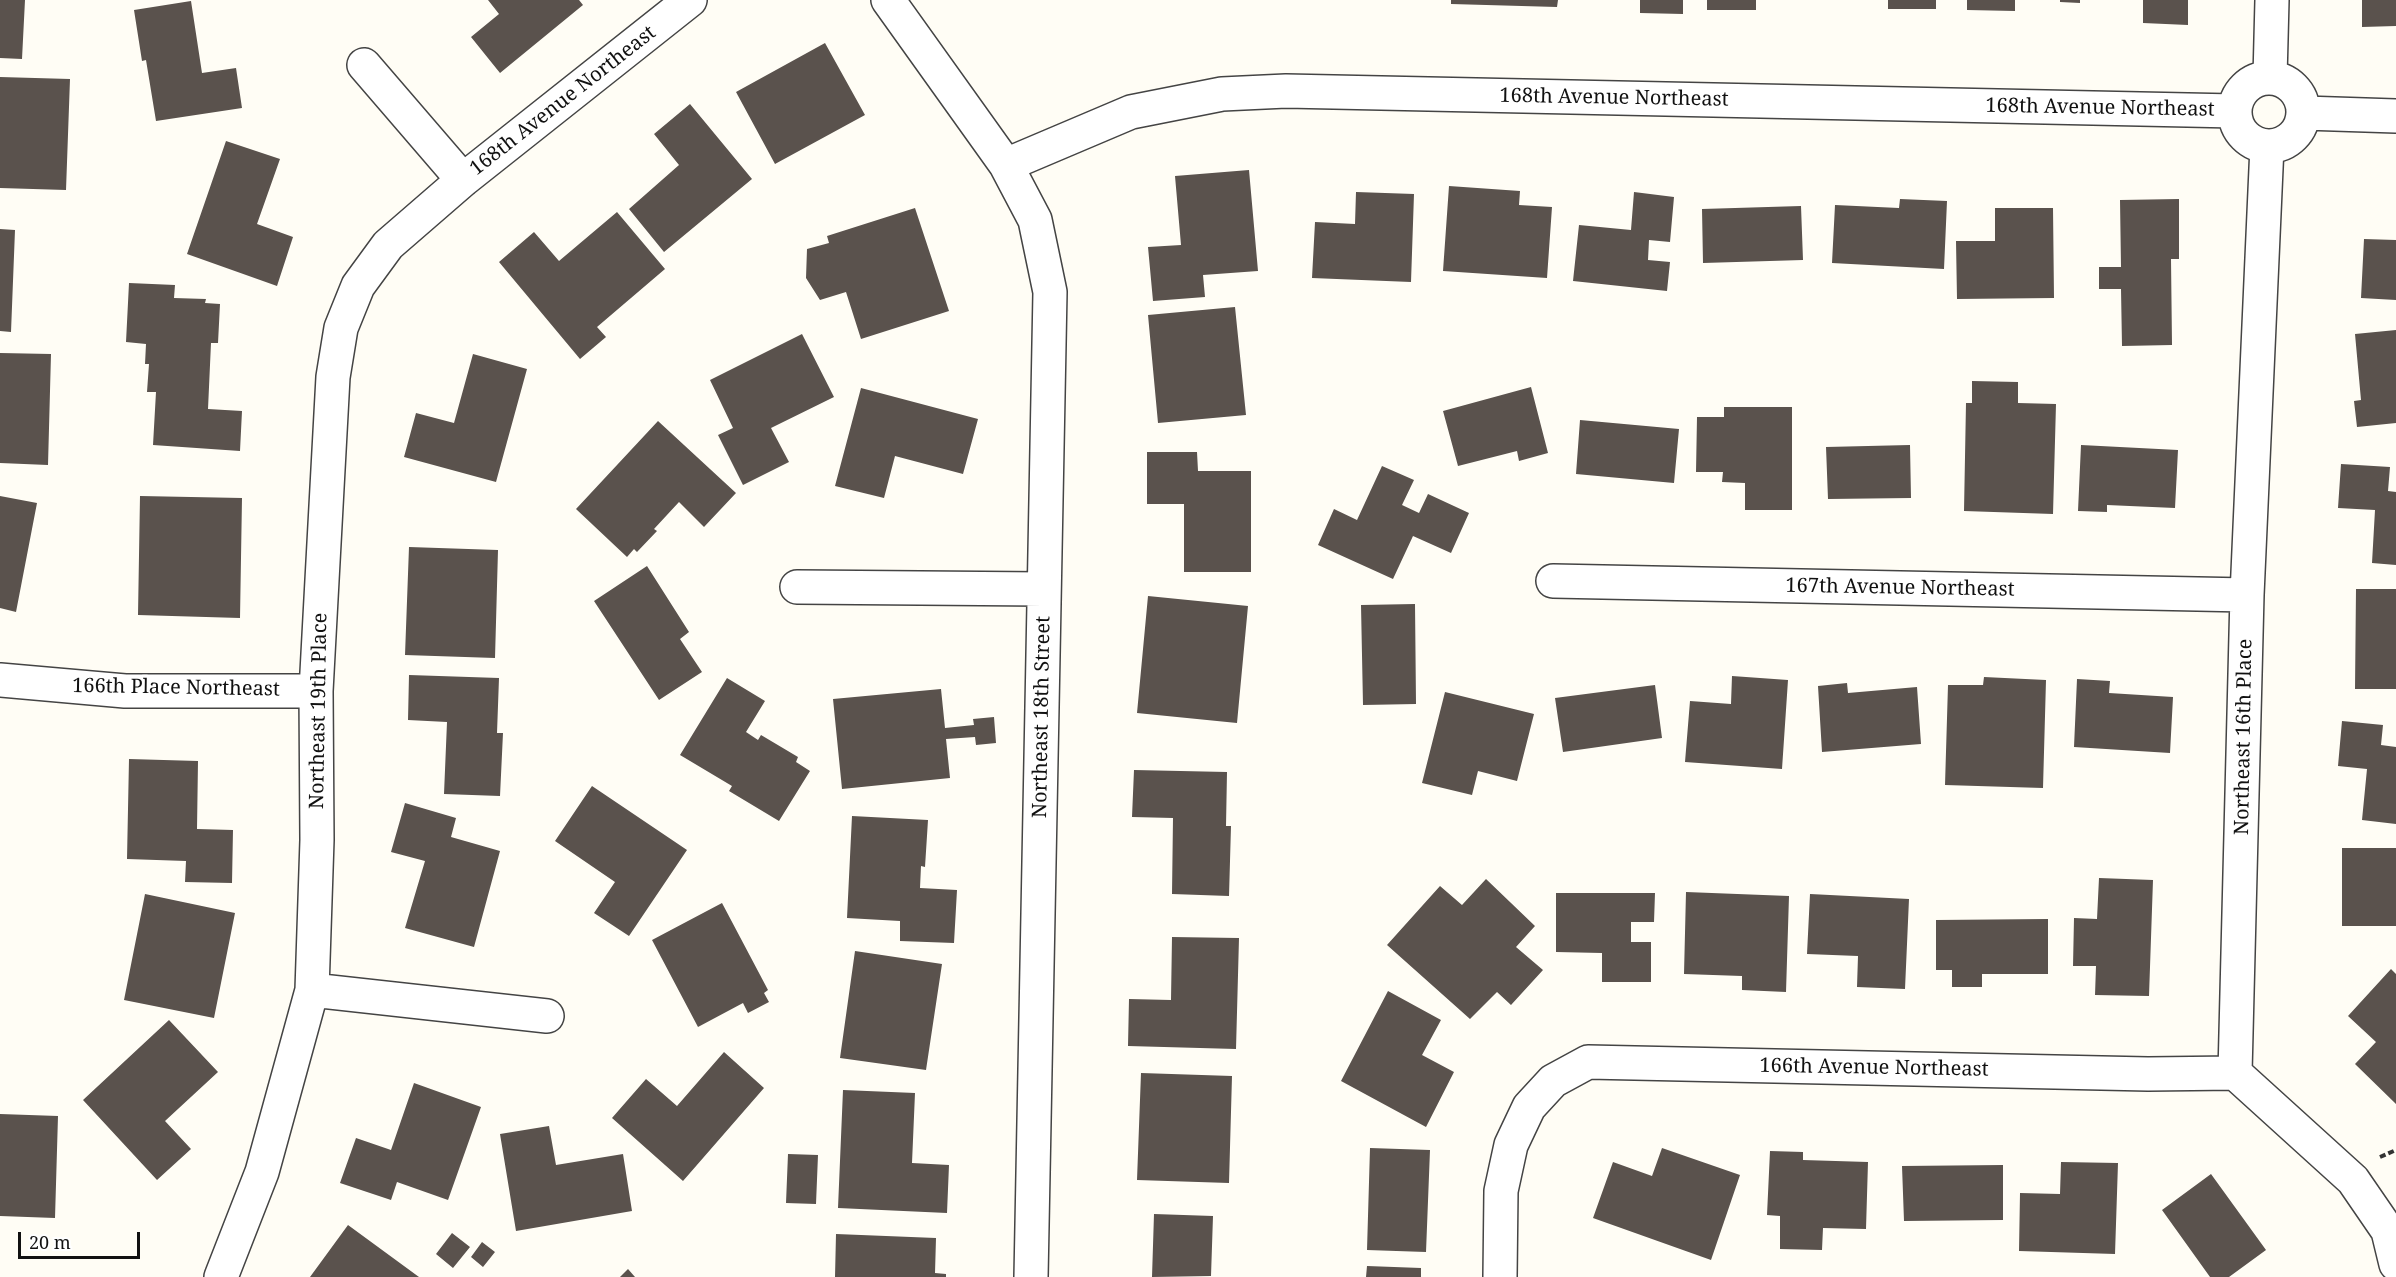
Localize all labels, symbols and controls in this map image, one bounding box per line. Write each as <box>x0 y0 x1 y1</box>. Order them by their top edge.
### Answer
street label: 168th Avenue Northeast <box>465 21 661 181</box>
street label: 168th Avenue Northeast <box>1499 84 1729 112</box>
street label: 168th Avenue Northeast <box>1985 94 2215 122</box>
street label: 167th Avenue Northeast <box>1785 574 2015 602</box>
street label: Northeast 19th Place <box>305 613 333 809</box>
street label: Northeast 18th Street <box>1028 616 1056 818</box>
street label: Northeast 16th Place <box>2230 639 2258 835</box>
street label: 166th Place Northeast <box>72 674 280 702</box>
street label: 166th Avenue Northeast <box>1759 1054 1989 1082</box>
scale bar <box>21 1220 142 1258</box>
text: 20 m <box>29 1230 71 1254</box>

